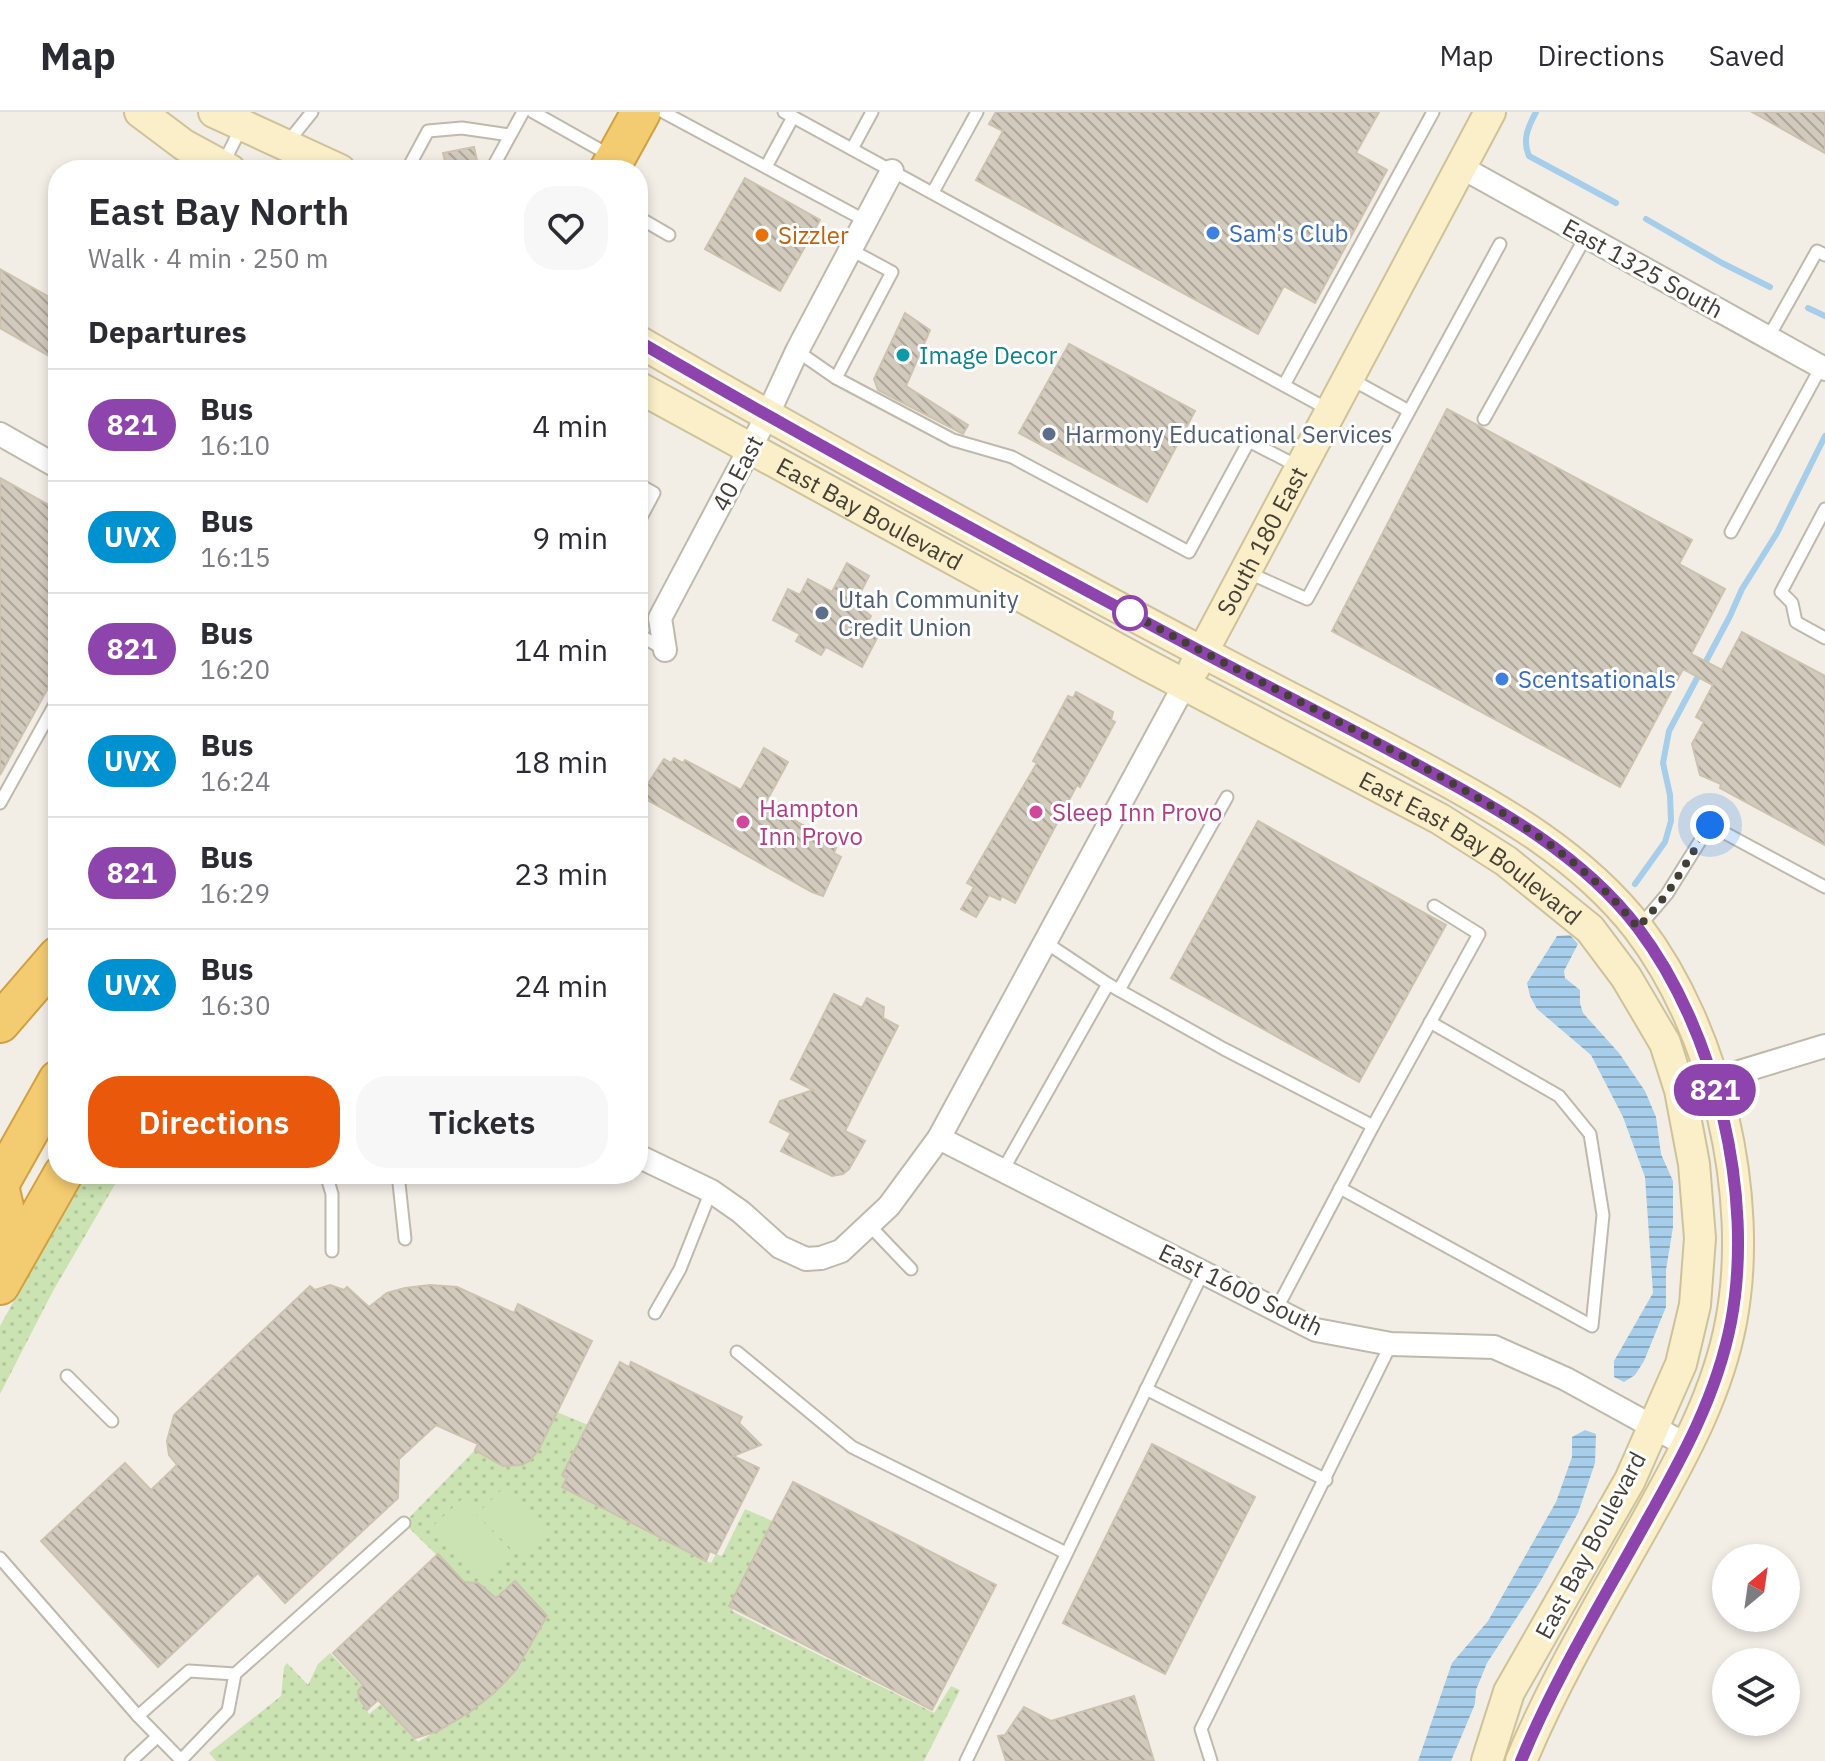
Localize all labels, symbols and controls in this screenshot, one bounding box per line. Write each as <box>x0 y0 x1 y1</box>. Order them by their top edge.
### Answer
text: Map <box>40 31 116 80</box>
text: Map <box>1439 37 1493 74</box>
text: Directions <box>1537 37 1665 74</box>
text: Saved <box>1709 37 1785 74</box>
text: East Bay North <box>88 186 349 235</box>
button: heart <box>524 186 608 270</box>
street label: East 1325 South <box>1557 211 1729 325</box>
place label: Sam's Club <box>1229 217 1349 249</box>
place label: Sizzler <box>778 219 849 251</box>
marker: Sam's Club <box>1204 224 1222 242</box>
marker: Sizzler <box>753 226 771 244</box>
text: Walk · 4 min · 250 m <box>88 241 328 275</box>
text: Departures <box>88 312 247 351</box>
place label: Image Decor <box>919 339 1057 371</box>
marker: Image Decor <box>894 346 912 364</box>
text: Bus <box>200 389 253 428</box>
text: 821 <box>107 406 157 443</box>
text: 4 min <box>532 406 608 445</box>
place label: Harmony Educational Services <box>1065 418 1393 450</box>
marker: Harmony Educational Services <box>1040 425 1058 443</box>
text: 16:10 <box>200 428 270 462</box>
street label: 40 East <box>704 430 770 516</box>
street label: East Bay Boulevard <box>771 450 969 577</box>
street label: South 180 East <box>1209 461 1314 621</box>
text: Bus <box>200 501 254 540</box>
text: UVX <box>104 518 160 555</box>
text: 9 min <box>532 518 608 557</box>
text: 16:15 <box>200 540 270 574</box>
place label: Utah Community Credit Union <box>838 583 1019 643</box>
unlabelled marker <box>1113 596 1147 630</box>
marker: Utah Community Credit Union <box>813 604 831 622</box>
text: Bus <box>200 613 253 652</box>
text: 821 <box>107 630 157 667</box>
text: 14 min <box>514 630 608 669</box>
text: 16:20 <box>200 652 270 686</box>
place label: Scentsationals <box>1518 663 1676 695</box>
marker: Scentsationals <box>1493 670 1511 688</box>
text: Bus <box>200 725 254 764</box>
text: UVX <box>104 742 160 779</box>
text: 18 min <box>514 742 608 781</box>
street label: East East Bay Boulevard <box>1354 763 1588 932</box>
text: 16:24 <box>200 764 270 798</box>
place label: Hampton Inn Provo <box>759 792 863 852</box>
place label: Sleep Inn Provo <box>1052 796 1222 828</box>
marker: Sleep Inn Provo <box>1027 803 1045 821</box>
your location <box>1690 805 1730 845</box>
marker: Hampton Inn Provo <box>734 813 752 831</box>
text: Bus <box>200 837 253 876</box>
text: 821 <box>107 854 157 891</box>
text: 23 min <box>514 854 608 893</box>
text: 16:29 <box>200 876 270 910</box>
text: Bus <box>200 949 254 988</box>
text: UVX <box>104 966 160 1003</box>
text: 24 min <box>514 966 608 1005</box>
text: 16:30 <box>200 988 270 1022</box>
line badge: 821 <box>1669 1064 1761 1116</box>
text: 821 <box>1690 1071 1740 1108</box>
button: Directions <box>88 1076 340 1168</box>
button: Tickets <box>356 1076 608 1168</box>
street label: East 1600 South <box>1154 1235 1328 1343</box>
street label: East Bay Boulevard <box>1527 1446 1653 1644</box>
north arrow <box>1712 1544 1800 1632</box>
map controls <box>1712 1544 1800 1736</box>
button: layers <box>1712 1648 1800 1736</box>

